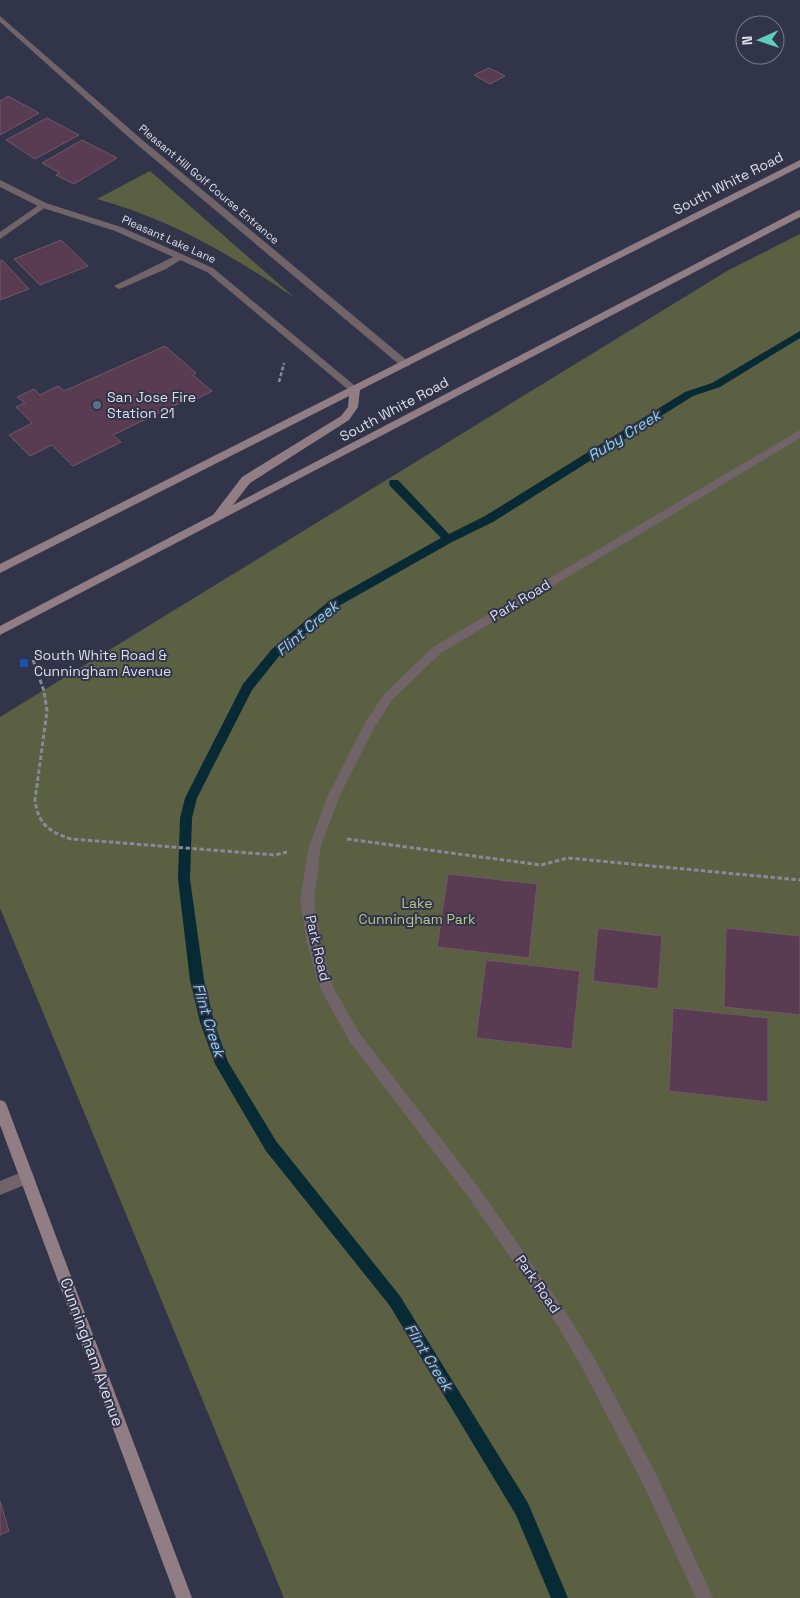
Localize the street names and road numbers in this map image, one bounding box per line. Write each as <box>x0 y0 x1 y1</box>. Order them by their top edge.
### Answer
street label: Pleasant Hill Golf Course Entrance <box>136 121 282 247</box>
street label: South White Road <box>670 148 786 218</box>
street label: Pleasant Lake Lane <box>120 212 218 266</box>
street label: South White Road <box>336 373 452 445</box>
street label: Park Road <box>487 575 553 625</box>
street label: Park Road <box>302 913 334 983</box>
street label: Park Road <box>511 1251 565 1317</box>
street label: Cunningham Avenue <box>55 1275 129 1429</box>

